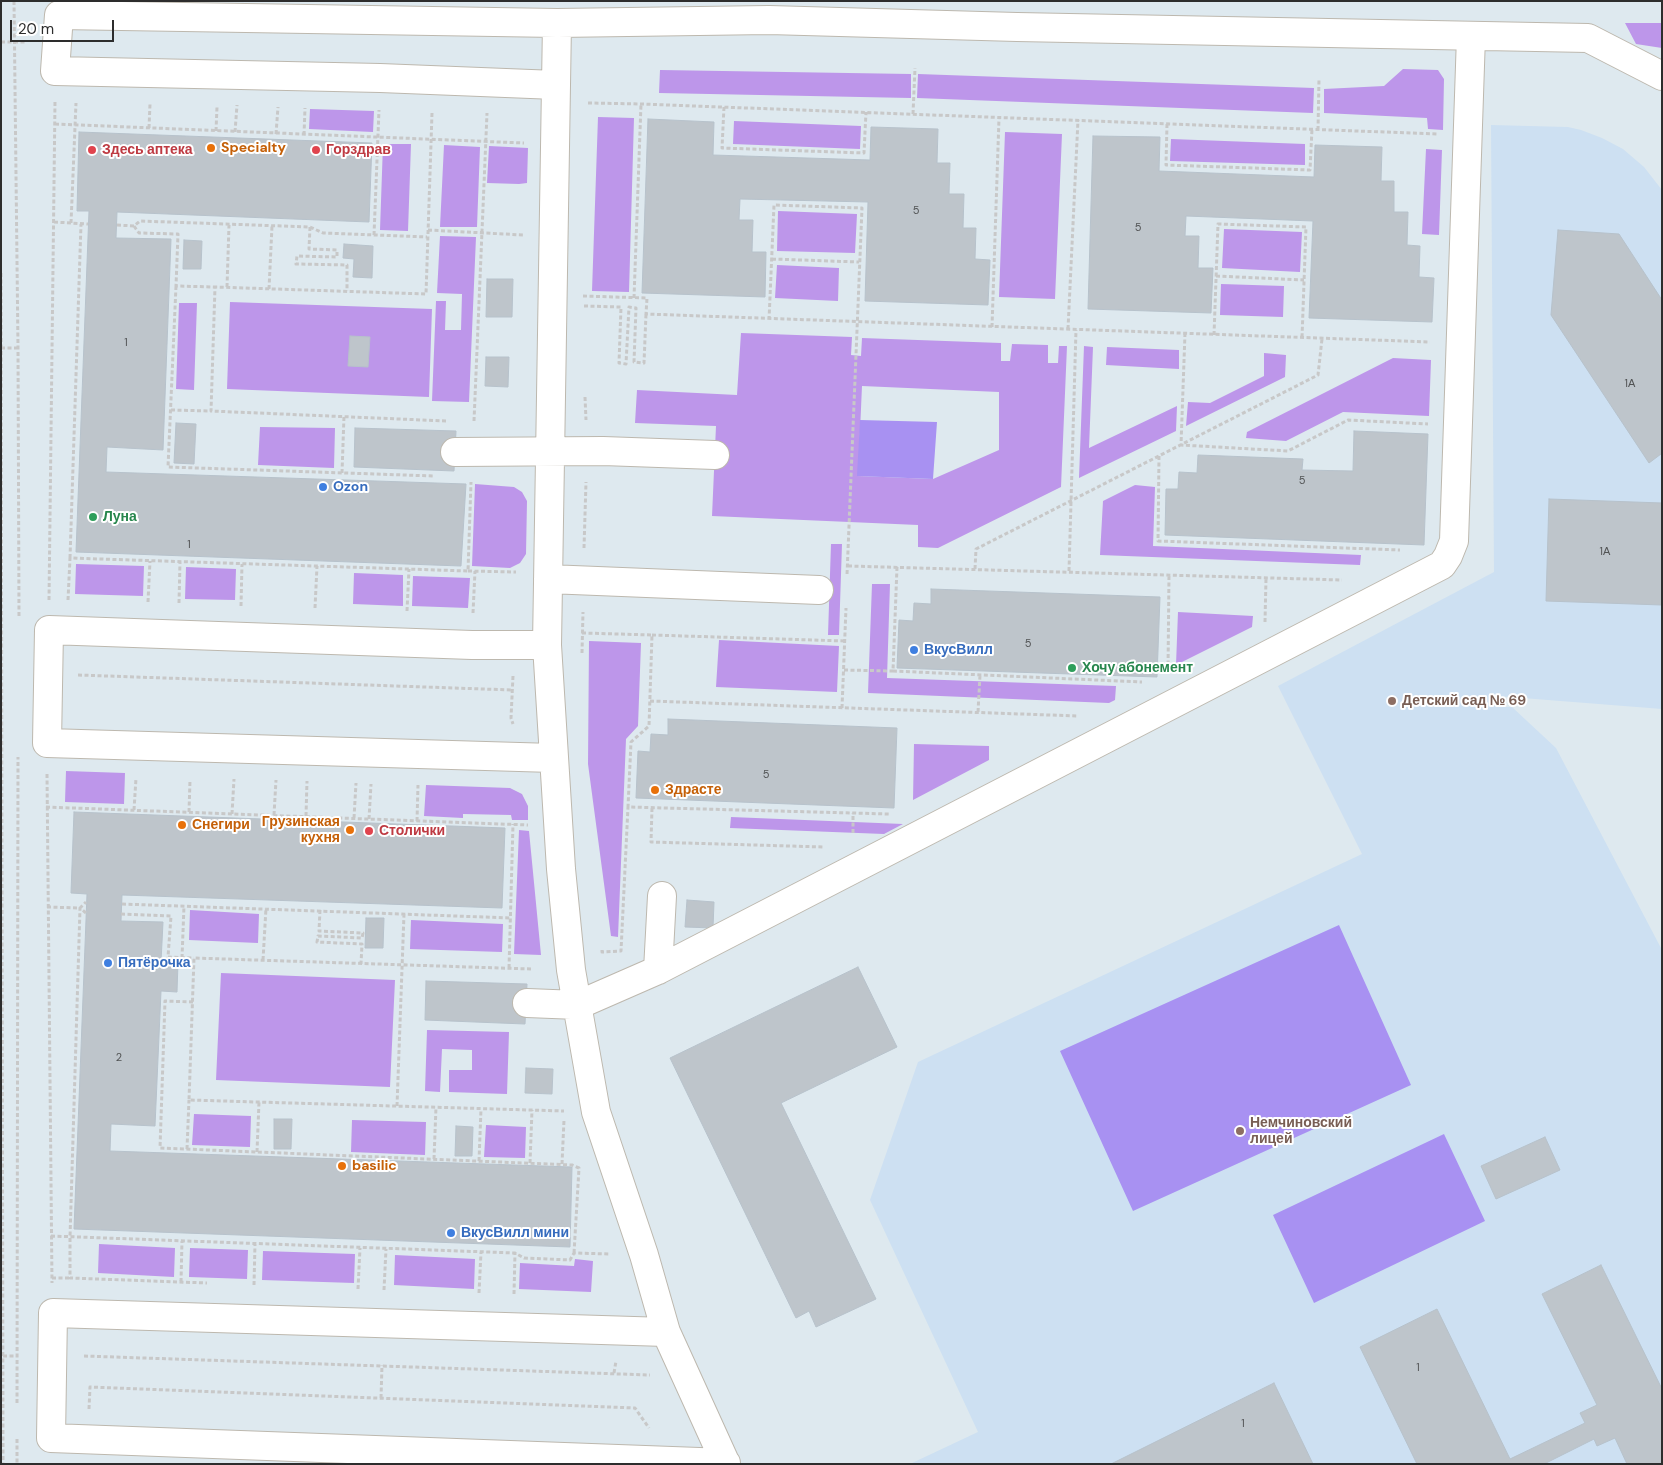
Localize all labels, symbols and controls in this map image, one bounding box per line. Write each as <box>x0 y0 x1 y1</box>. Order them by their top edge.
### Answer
scale bar <box>12 10 116 42</box>
text: 20 m <box>18 19 54 39</box>
place label: Specialty <box>221 140 286 156</box>
place label: Здесь аптека <box>102 142 193 158</box>
marker: Specialty <box>205 142 217 154</box>
place label: Горздрав <box>326 142 391 158</box>
marker: Здесь аптека <box>86 144 98 156</box>
marker: Горздрав <box>310 144 322 156</box>
house number: 5 <box>913 204 919 218</box>
house number: 5 <box>1135 221 1141 235</box>
house number: 1 <box>124 336 128 350</box>
house number: 1А <box>1625 377 1635 391</box>
house number: 5 <box>1299 474 1305 488</box>
place label: Ozon <box>333 479 368 495</box>
marker: Ozon <box>317 481 329 493</box>
place label: Луна <box>103 509 137 525</box>
marker: Луна <box>87 511 99 523</box>
house number: 1 <box>187 538 191 552</box>
house number: 1А <box>1600 545 1610 559</box>
house number: 5 <box>1025 637 1031 651</box>
place label: ВкусВилл <box>924 642 993 658</box>
marker: ВкусВилл <box>908 644 920 656</box>
place label: Хочу абонемент <box>1082 660 1193 676</box>
marker: Хочу абонемент <box>1066 662 1078 674</box>
place label: Детский сад № 69 <box>1402 693 1526 709</box>
marker: Детский сад № 69 <box>1386 695 1398 707</box>
house number: 5 <box>763 768 769 782</box>
place label: Здрасте <box>665 782 721 798</box>
marker: Здрасте <box>649 784 661 796</box>
place label: Грузинская кухня <box>262 814 340 846</box>
place label: Снегири <box>192 817 250 833</box>
marker: Снегири <box>176 819 188 831</box>
place label: Столички <box>379 823 445 839</box>
marker: Грузинская кухня <box>344 824 356 836</box>
marker: Столички <box>363 825 375 837</box>
place label: Пятёрочка <box>118 955 191 971</box>
marker: Пятёрочка <box>102 957 114 969</box>
house number: 2 <box>116 1051 122 1065</box>
place label: Немчиновский лицей <box>1250 1115 1352 1148</box>
marker: Немчиновский лицей <box>1234 1125 1246 1137</box>
place label: basilic <box>352 1158 397 1174</box>
marker: basilic <box>336 1160 348 1172</box>
place label: ВкусВилл мини <box>461 1225 569 1241</box>
marker: ВкусВилл мини <box>445 1227 457 1239</box>
house number: 1 <box>1416 1361 1420 1375</box>
house number: 1 <box>1241 1417 1245 1431</box>

